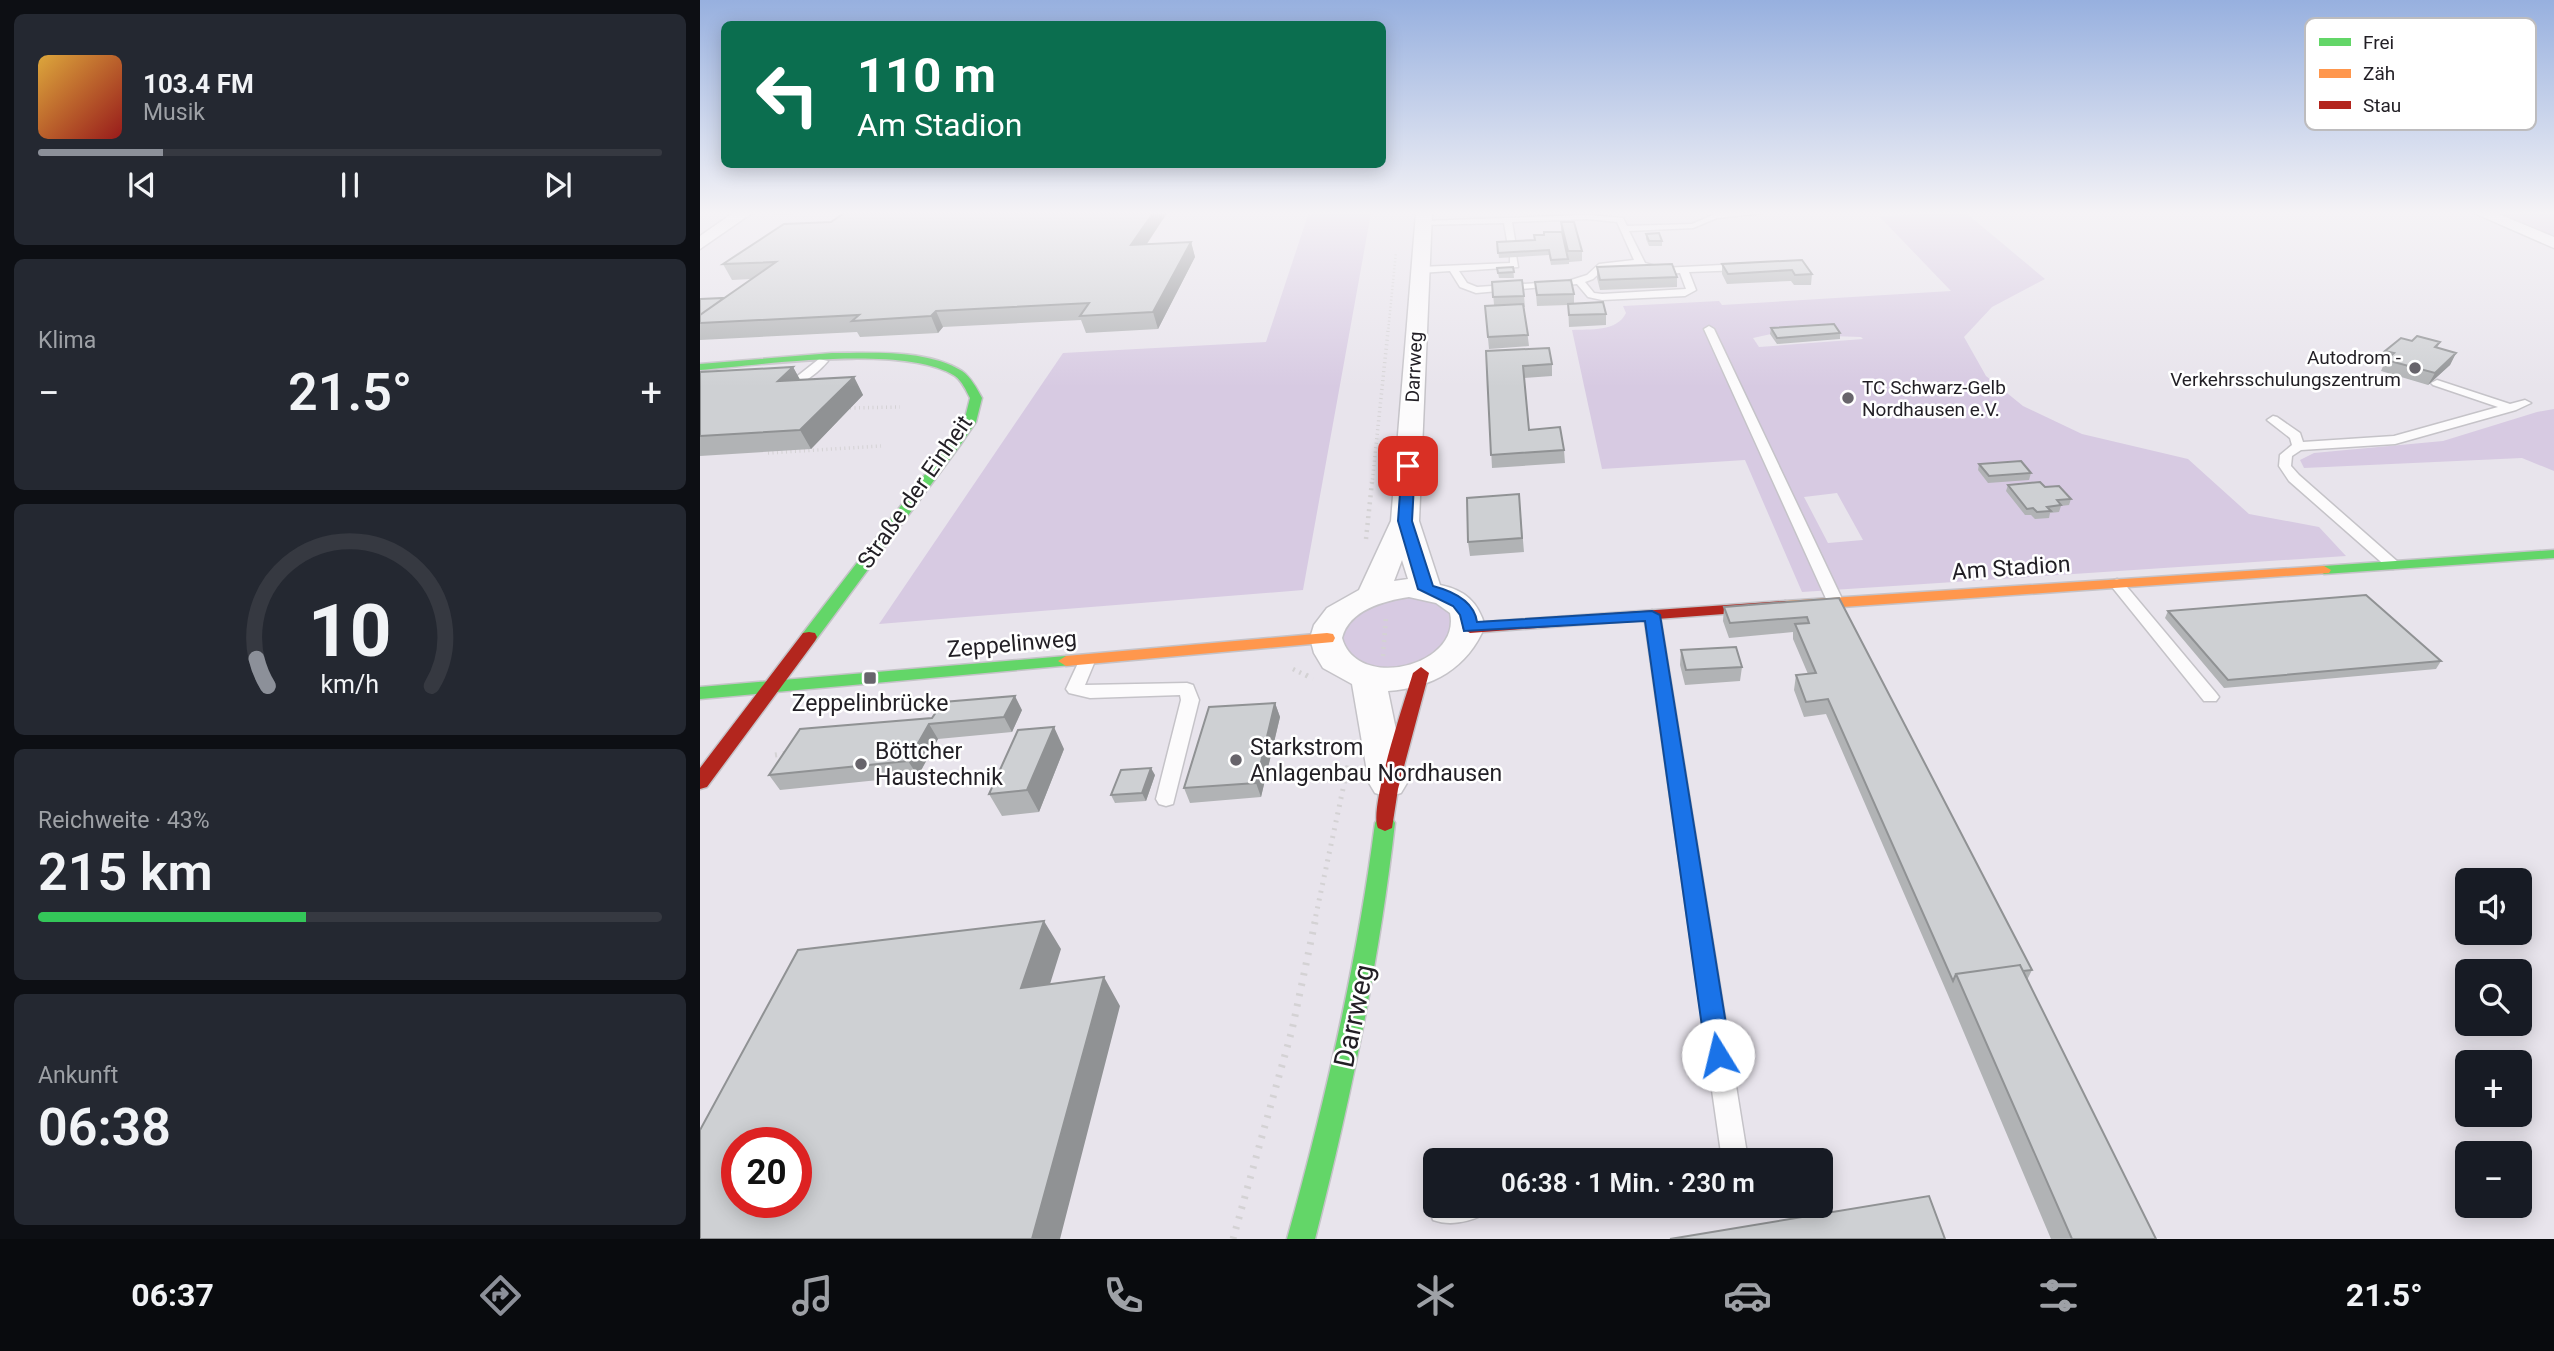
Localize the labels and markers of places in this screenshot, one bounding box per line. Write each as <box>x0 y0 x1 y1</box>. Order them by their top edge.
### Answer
place label: Autodrom - Verkehrsschulungszentrum <box>2170 346 2401 391</box>
marker: Autodrom - Verkehrsschulungszentrum <box>2407 360 2423 376</box>
place label: TC Schwarz-Gelb Nordhausen e.V. <box>1862 376 2006 421</box>
marker: TC Schwarz-Gelb Nordhausen e.V. <box>1840 390 1856 406</box>
pin <box>1378 436 1438 496</box>
marker: Zeppelinbrücke <box>862 670 878 686</box>
place label: Zeppelinbrücke <box>792 690 948 717</box>
place label: Starkstrom Anlagenbau Nordhausen <box>1250 734 1502 787</box>
place label: Böttcher Haustechnik <box>875 738 1003 791</box>
marker: Starkstrom Anlagenbau Nordhausen <box>1228 752 1244 768</box>
marker: Böttcher Haustechnik <box>853 756 869 772</box>

